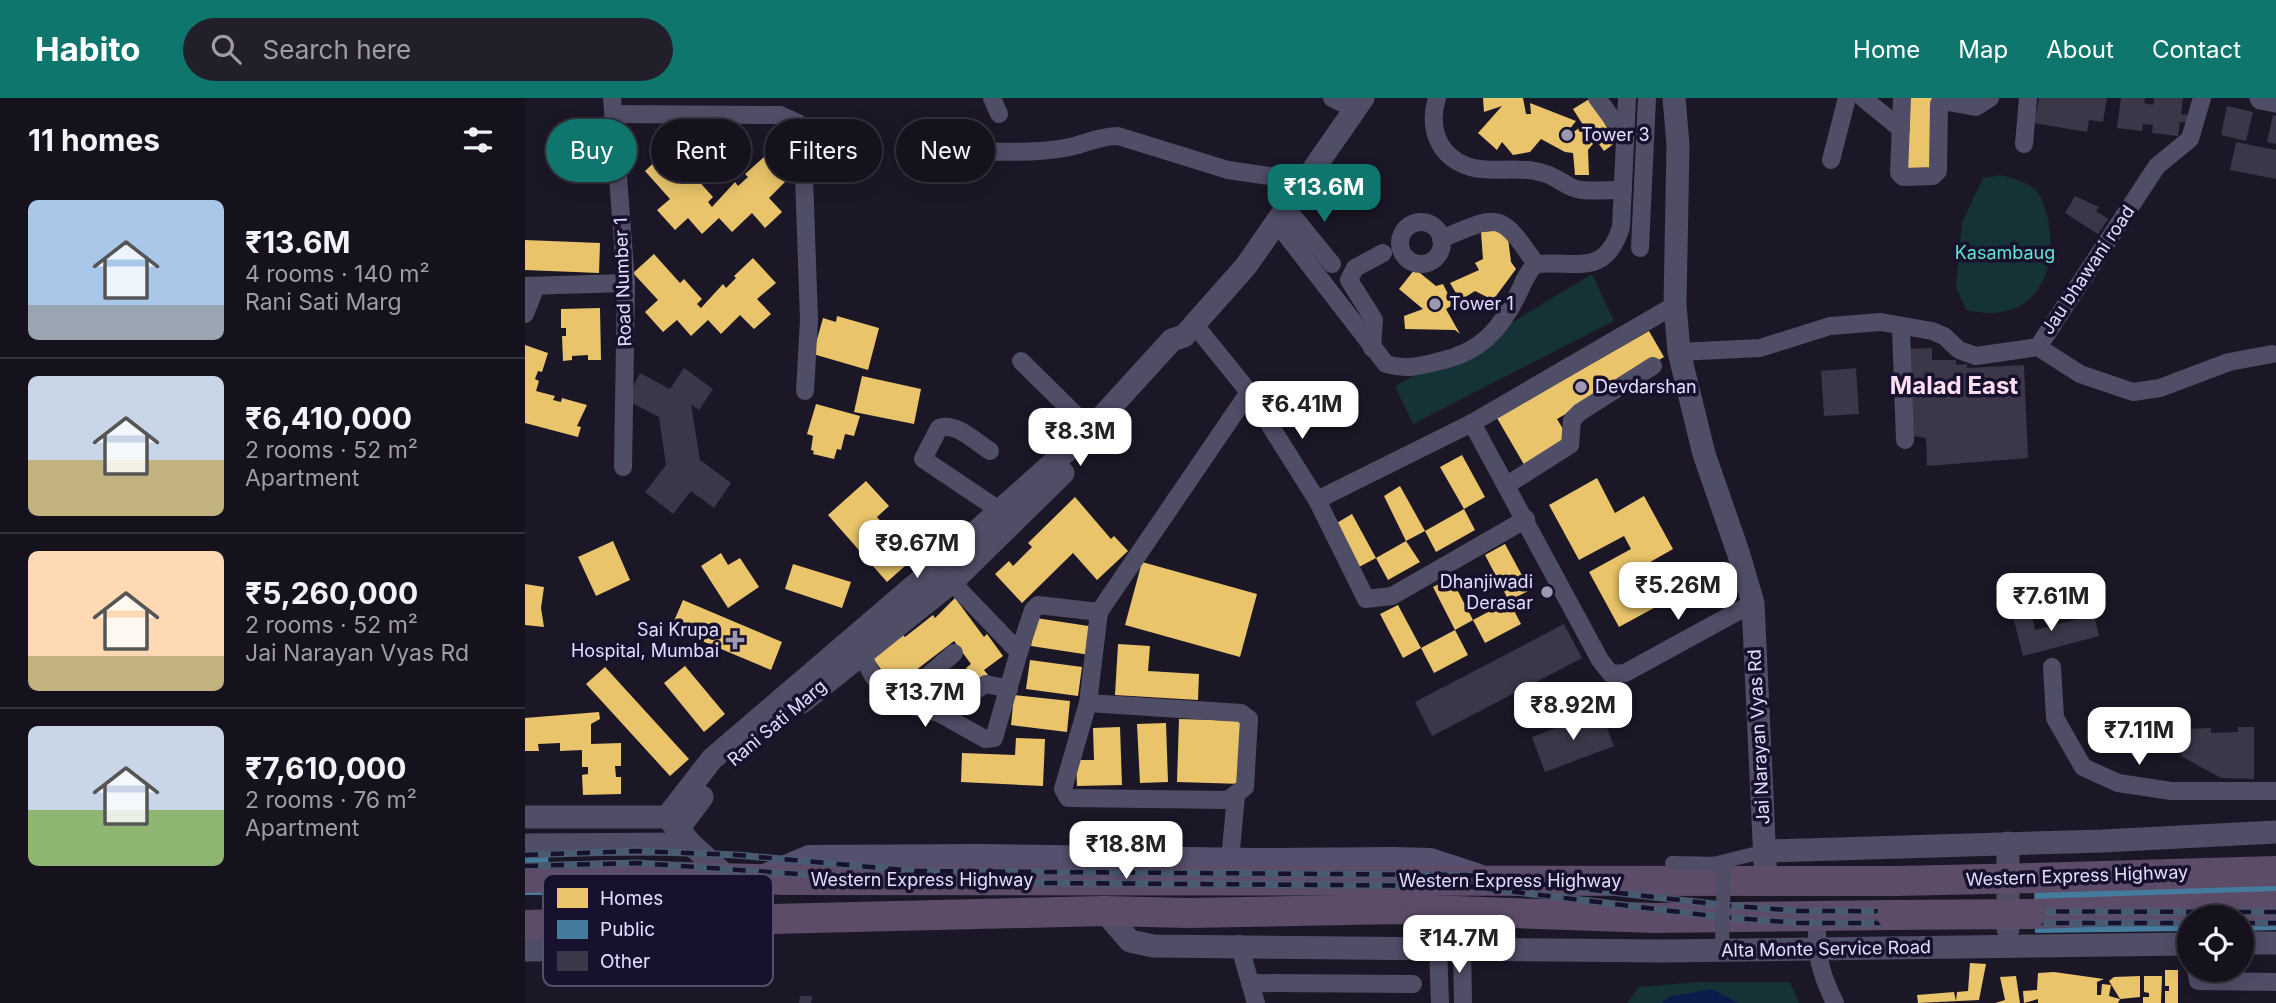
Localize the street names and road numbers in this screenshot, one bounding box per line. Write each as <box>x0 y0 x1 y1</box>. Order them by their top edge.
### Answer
street label: Jau bhawani road <box>2037 201 2139 338</box>
street label: Road Number 1 <box>610 217 635 347</box>
street label: Jai Narayan Vyas Rd <box>1743 649 1774 825</box>
street label: Rani Sati Marg <box>723 675 830 770</box>
street label: Western Express Highway <box>1965 861 2189 890</box>
street label: Western Express Highway <box>811 869 1033 890</box>
street label: Western Express Highway <box>1399 870 1621 891</box>
street label: Alta Monte Service Road <box>1721 936 1931 961</box>

